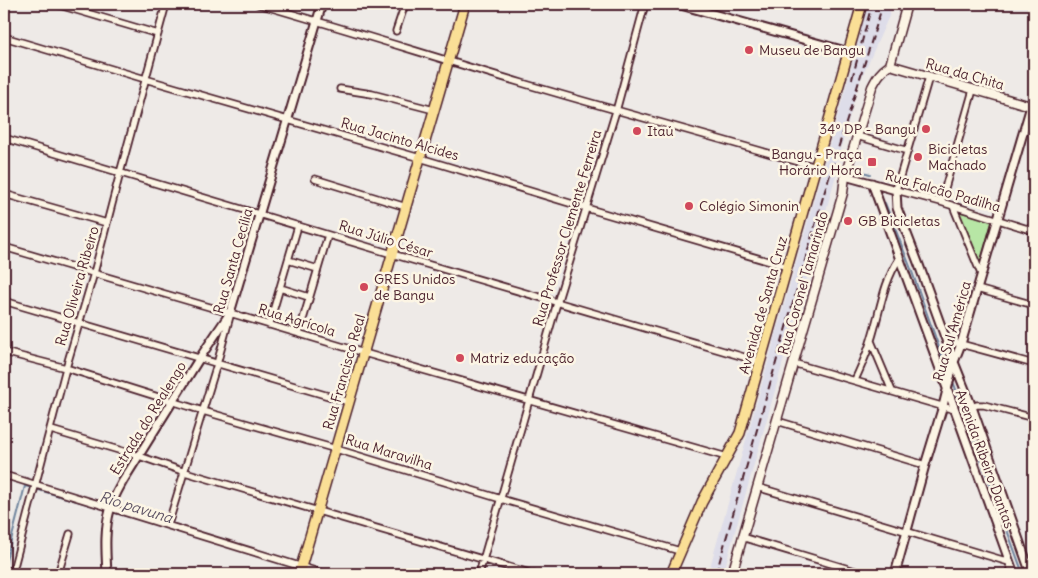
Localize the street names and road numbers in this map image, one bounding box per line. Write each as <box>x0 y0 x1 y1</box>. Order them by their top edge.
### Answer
street label: Rua da Chita <box>924 54 1006 94</box>
street label: Rua Jacinto Alcides <box>339 114 461 164</box>
street label: Rua Professor Clemente Ferreira <box>528 128 606 328</box>
street label: Rua Falcão Padilha <box>883 166 1003 216</box>
street label: Rua Santa Cecília <box>209 206 257 316</box>
street label: Rua Coronel Tamarindo <box>774 209 832 357</box>
street label: Rua Júlio César <box>337 216 436 262</box>
street label: Rua Oliveira Ribeiro <box>51 224 103 348</box>
street label: Avenida de Santa Cruz <box>735 234 791 376</box>
street label: Rua Sul América <box>929 279 975 383</box>
street label: Rua Agrícola <box>256 300 338 340</box>
street label: Rua Francisco Real <box>319 312 369 432</box>
street label: Estrada do Realengo <box>106 358 190 478</box>
street label: Avenida Ribeiro Dantas <box>952 387 1018 531</box>
street label: Rua Maravilha <box>343 430 435 474</box>

